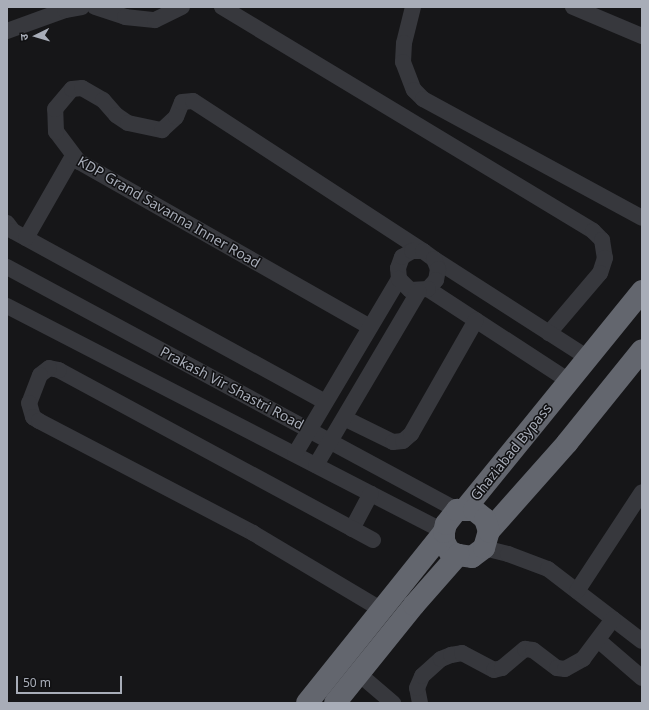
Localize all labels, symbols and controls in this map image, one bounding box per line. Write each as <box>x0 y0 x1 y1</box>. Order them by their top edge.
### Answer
north arrow <box>16 16 56 56</box>
text: उ <box>16 33 31 41</box>
street label: KDP Grand Savanna Inner Road <box>75 153 263 271</box>
street label: Prakash Vir Shastri Road <box>157 343 307 433</box>
street label: Ghaziabad Bypass <box>467 400 555 504</box>
scale bar <box>18 668 124 694</box>
text: 50 m <box>23 674 51 691</box>

